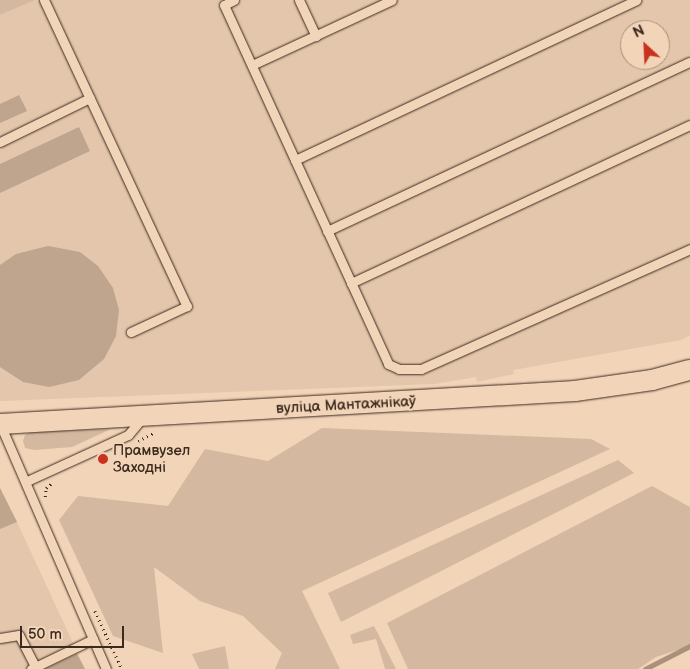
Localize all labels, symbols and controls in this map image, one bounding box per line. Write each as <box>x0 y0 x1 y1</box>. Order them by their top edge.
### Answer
north arrow <box>620 20 670 70</box>
text: N <box>631 22 647 42</box>
street label: вуліца Мантажнікаў <box>275 392 417 418</box>
place label: Прамвузел Заходні <box>113 441 190 476</box>
marker: Прамвузел Заходні <box>97 453 109 465</box>
scale bar <box>22 616 126 648</box>
text: 50 m <box>28 625 62 644</box>

